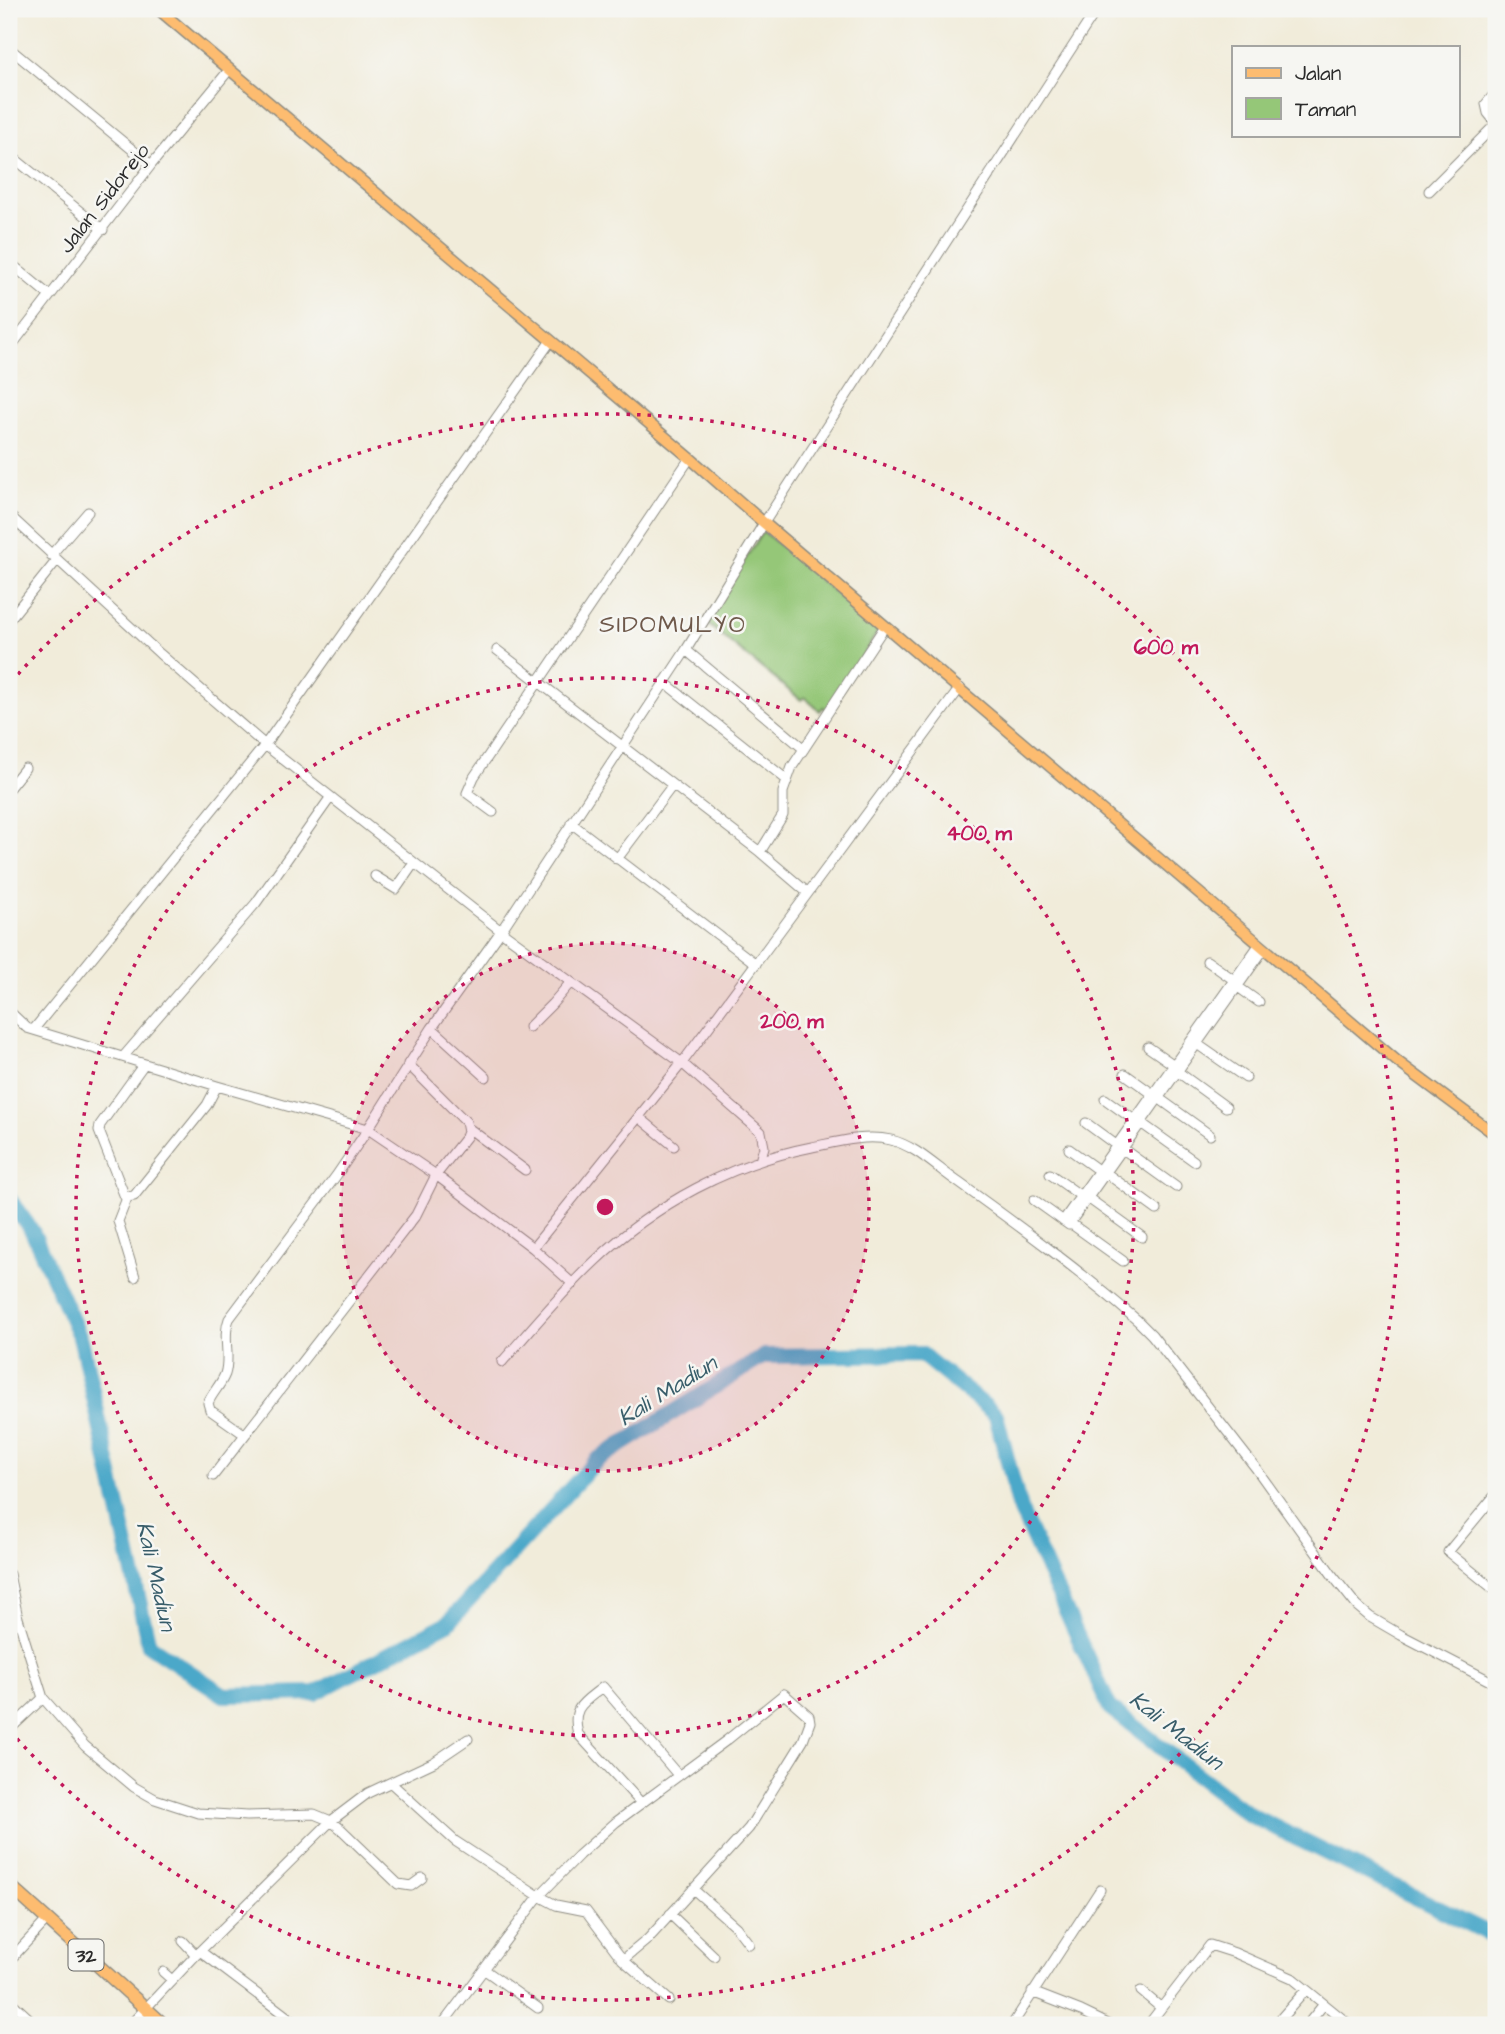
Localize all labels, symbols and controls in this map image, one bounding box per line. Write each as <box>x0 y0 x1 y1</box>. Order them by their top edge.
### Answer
legend <box>1232 46 1460 136</box>
text: Jalan <box>1295 59 1341 88</box>
text: Taman <box>1295 95 1356 124</box>
street label: Jalan Sidorejo <box>52 137 157 259</box>
district label: SIDOMULYO <box>599 608 747 642</box>
text: 600 m <box>1134 633 1199 662</box>
text: 400 m <box>946 819 1012 848</box>
text: 200 m <box>759 1007 824 1036</box>
centre of rings <box>593 1195 617 1219</box>
water label: Kali Madiun <box>612 1347 725 1434</box>
water label: Kali Madiun <box>128 1518 185 1636</box>
water label: Kali Madiun <box>1123 1684 1232 1779</box>
road number: 32 <box>68 1940 104 1970</box>

